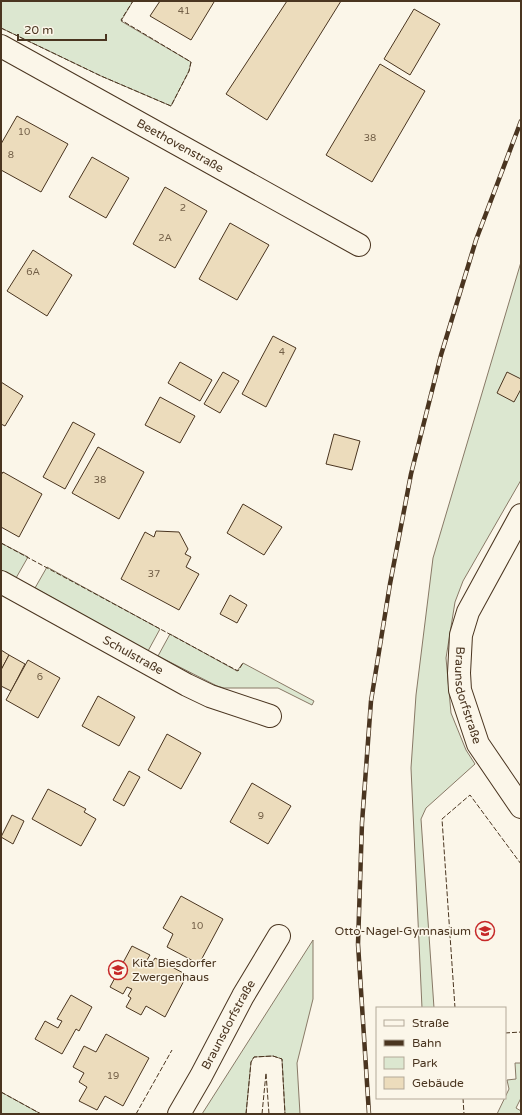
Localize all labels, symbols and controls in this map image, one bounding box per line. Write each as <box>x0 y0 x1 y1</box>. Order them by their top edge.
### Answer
house number: 41 <box>178 5 190 17</box>
scale bar <box>18 16 106 42</box>
text: 20 m <box>24 23 53 37</box>
street label: Beethovenstraße <box>134 116 226 175</box>
house number: 10 <box>18 126 30 138</box>
house number: 38 <box>364 132 376 144</box>
house number: 8 <box>8 149 14 161</box>
house number: 2 <box>180 202 186 214</box>
house number: 2A <box>158 232 172 244</box>
house number: 6A <box>26 266 40 278</box>
house number: 4 <box>279 346 285 358</box>
house number: 38 <box>94 474 106 486</box>
house number: 37 <box>148 568 160 580</box>
street label: Schulstraße <box>100 633 166 678</box>
street label: Braunsdorfstraße <box>452 646 484 746</box>
house number: 6 <box>37 671 43 683</box>
house number: 9 <box>258 810 264 822</box>
house number: 10 <box>191 920 203 932</box>
school or university icon: Otto-Nagel-Gymnasium <box>474 920 496 942</box>
place label: Otto-Nagel-Gymnasium <box>334 924 471 938</box>
place label: Kita Biesdorfer Zwergenhaus <box>132 956 217 984</box>
school or university icon: Kita Biesdorfer Zwergenhaus <box>107 959 129 981</box>
street label: Braunsdorfstraße <box>199 977 258 1072</box>
legend <box>376 1007 506 1099</box>
text: Straße <box>412 1016 449 1030</box>
text: Bahn <box>412 1036 442 1050</box>
text: Park <box>412 1056 438 1070</box>
house number: 19 <box>107 1070 119 1082</box>
text: Gebäude <box>412 1076 464 1090</box>

